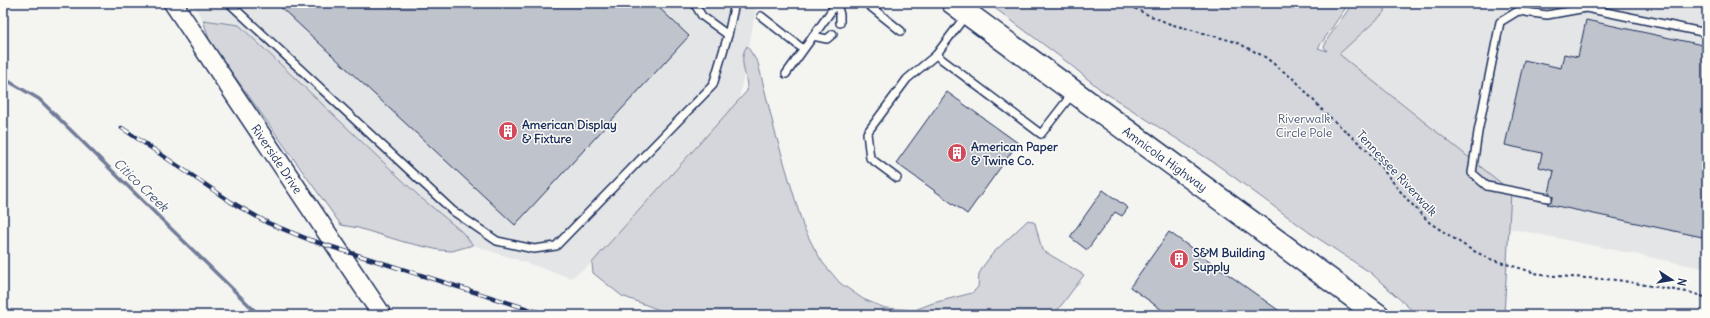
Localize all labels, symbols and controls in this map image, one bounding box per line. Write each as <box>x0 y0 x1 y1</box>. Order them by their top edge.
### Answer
park label: Riverwalk Circle Pole <box>1276 111 1332 140</box>
place label: American Display & Fixture <box>522 117 617 146</box>
building icon: American Display & Fixture <box>497 120 519 142</box>
street label: Riverside Drive <box>248 121 306 197</box>
street label: Amnicola Highway <box>1120 123 1210 195</box>
street label: Tennessee Riverwalk <box>1353 127 1441 219</box>
place label: American Paper & Twine Co. <box>971 139 1058 168</box>
building icon: American Paper & Twine Co. <box>946 142 968 164</box>
water label: Citico Creek <box>110 155 173 216</box>
place label: S&M Building Supply <box>1193 245 1265 275</box>
building icon: S&M Building Supply <box>1168 248 1190 270</box>
north arrow <box>1652 260 1692 300</box>
text: N <box>1674 277 1689 287</box>

